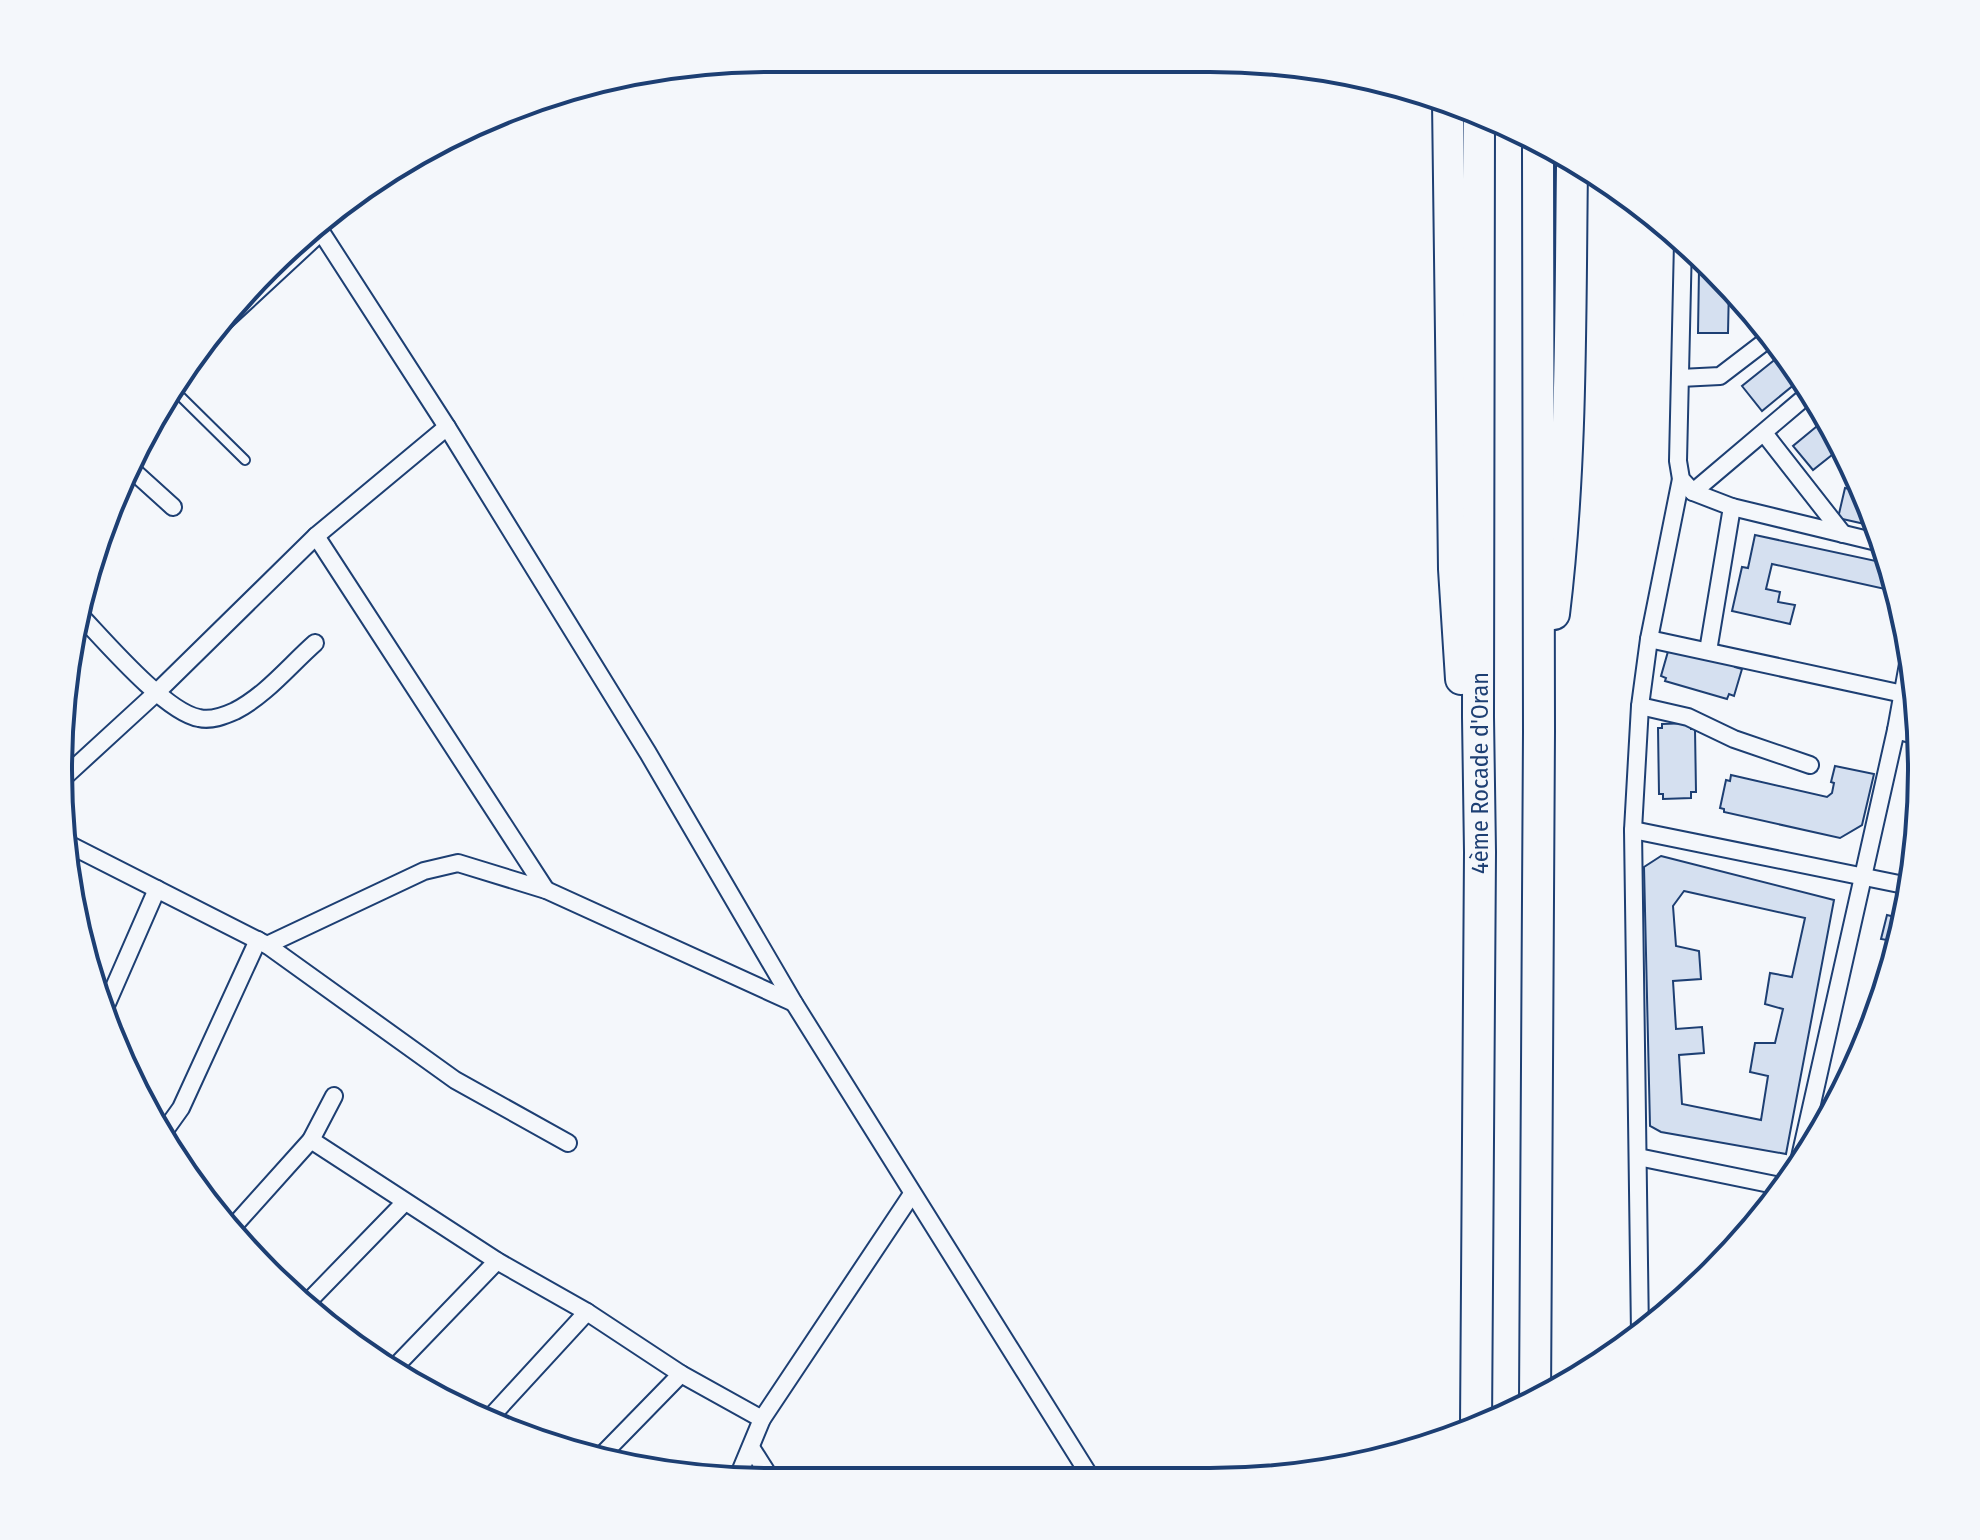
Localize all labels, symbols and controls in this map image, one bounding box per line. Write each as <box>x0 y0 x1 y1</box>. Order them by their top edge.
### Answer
street label: 4ème Rocade d'Oran <box>1466 672 1494 874</box>

